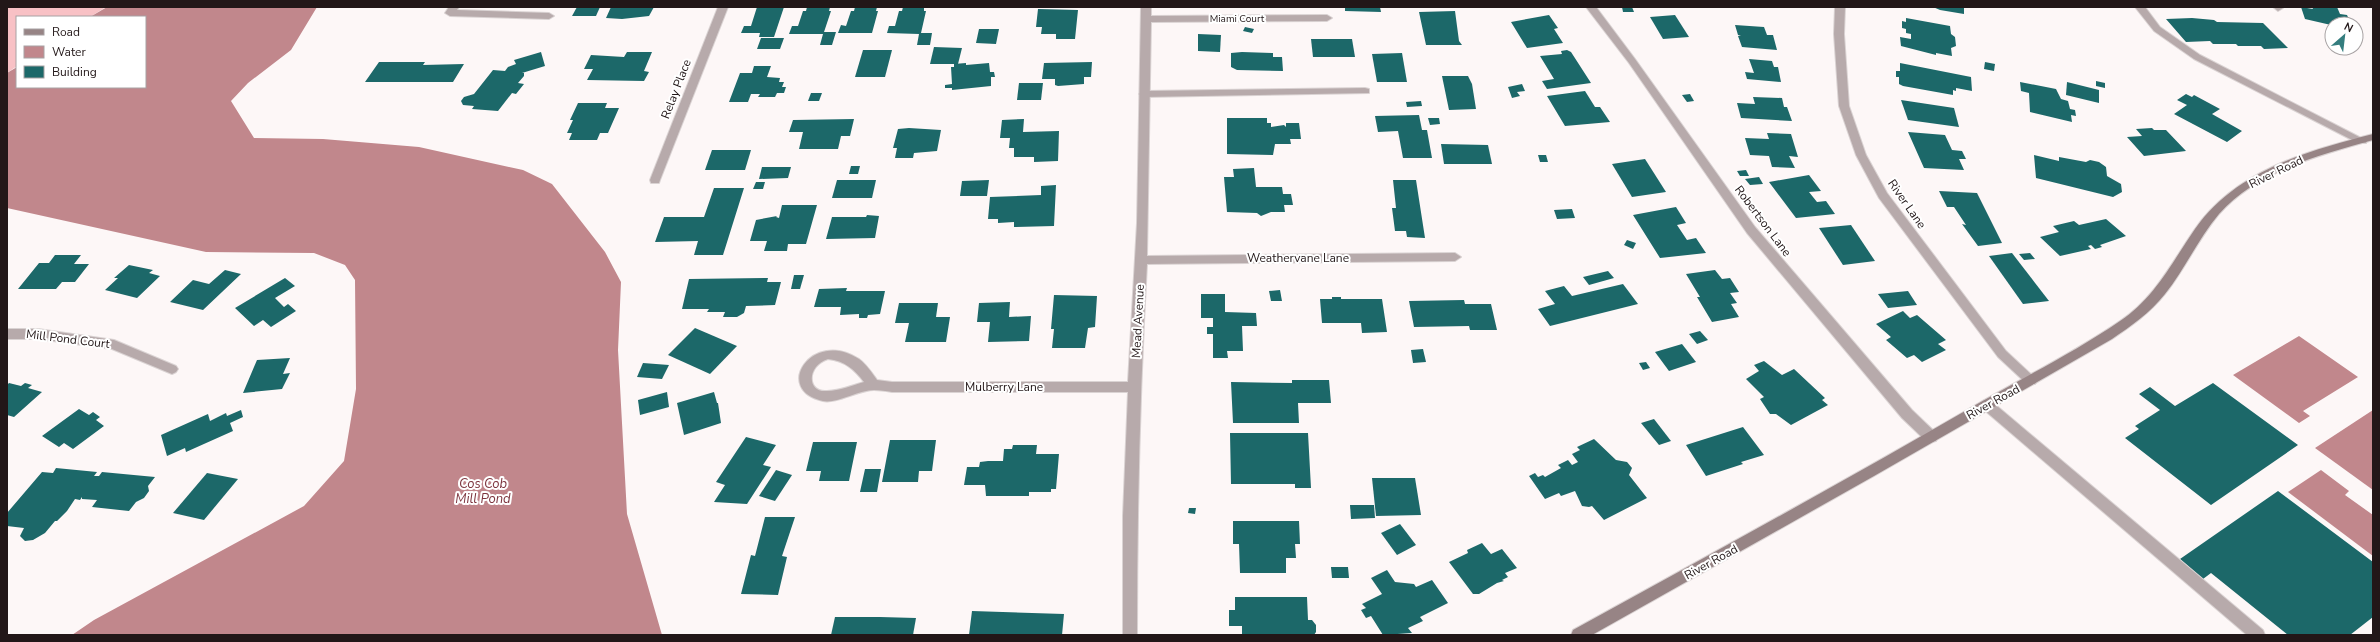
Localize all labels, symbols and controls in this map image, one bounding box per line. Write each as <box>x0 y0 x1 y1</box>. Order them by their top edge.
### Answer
street label: Miami Court <box>1210 12 1265 26</box>
legend <box>16 16 146 88</box>
north arrow <box>2324 16 2364 56</box>
text: N <box>2341 19 2356 36</box>
text: Road <box>52 24 80 40</box>
text: Water <box>52 44 86 60</box>
street label: Relay Place <box>657 57 695 121</box>
text: Building <box>52 64 97 80</box>
street label: River Road <box>2246 152 2306 192</box>
street label: River Lane <box>1884 176 1930 232</box>
street label: Robertson Lane <box>1731 182 1795 260</box>
street label: Weathervane Lane <box>1247 250 1349 266</box>
street label: Mead Avenue <box>1128 284 1148 358</box>
street label: Mill Pond Court <box>25 326 111 352</box>
street label: Mulberry Lane <box>965 379 1043 395</box>
street label: River Road <box>1963 381 2023 423</box>
water label: Cos Cob Mill Pond <box>455 475 511 508</box>
street label: River Road <box>1681 541 1741 583</box>

